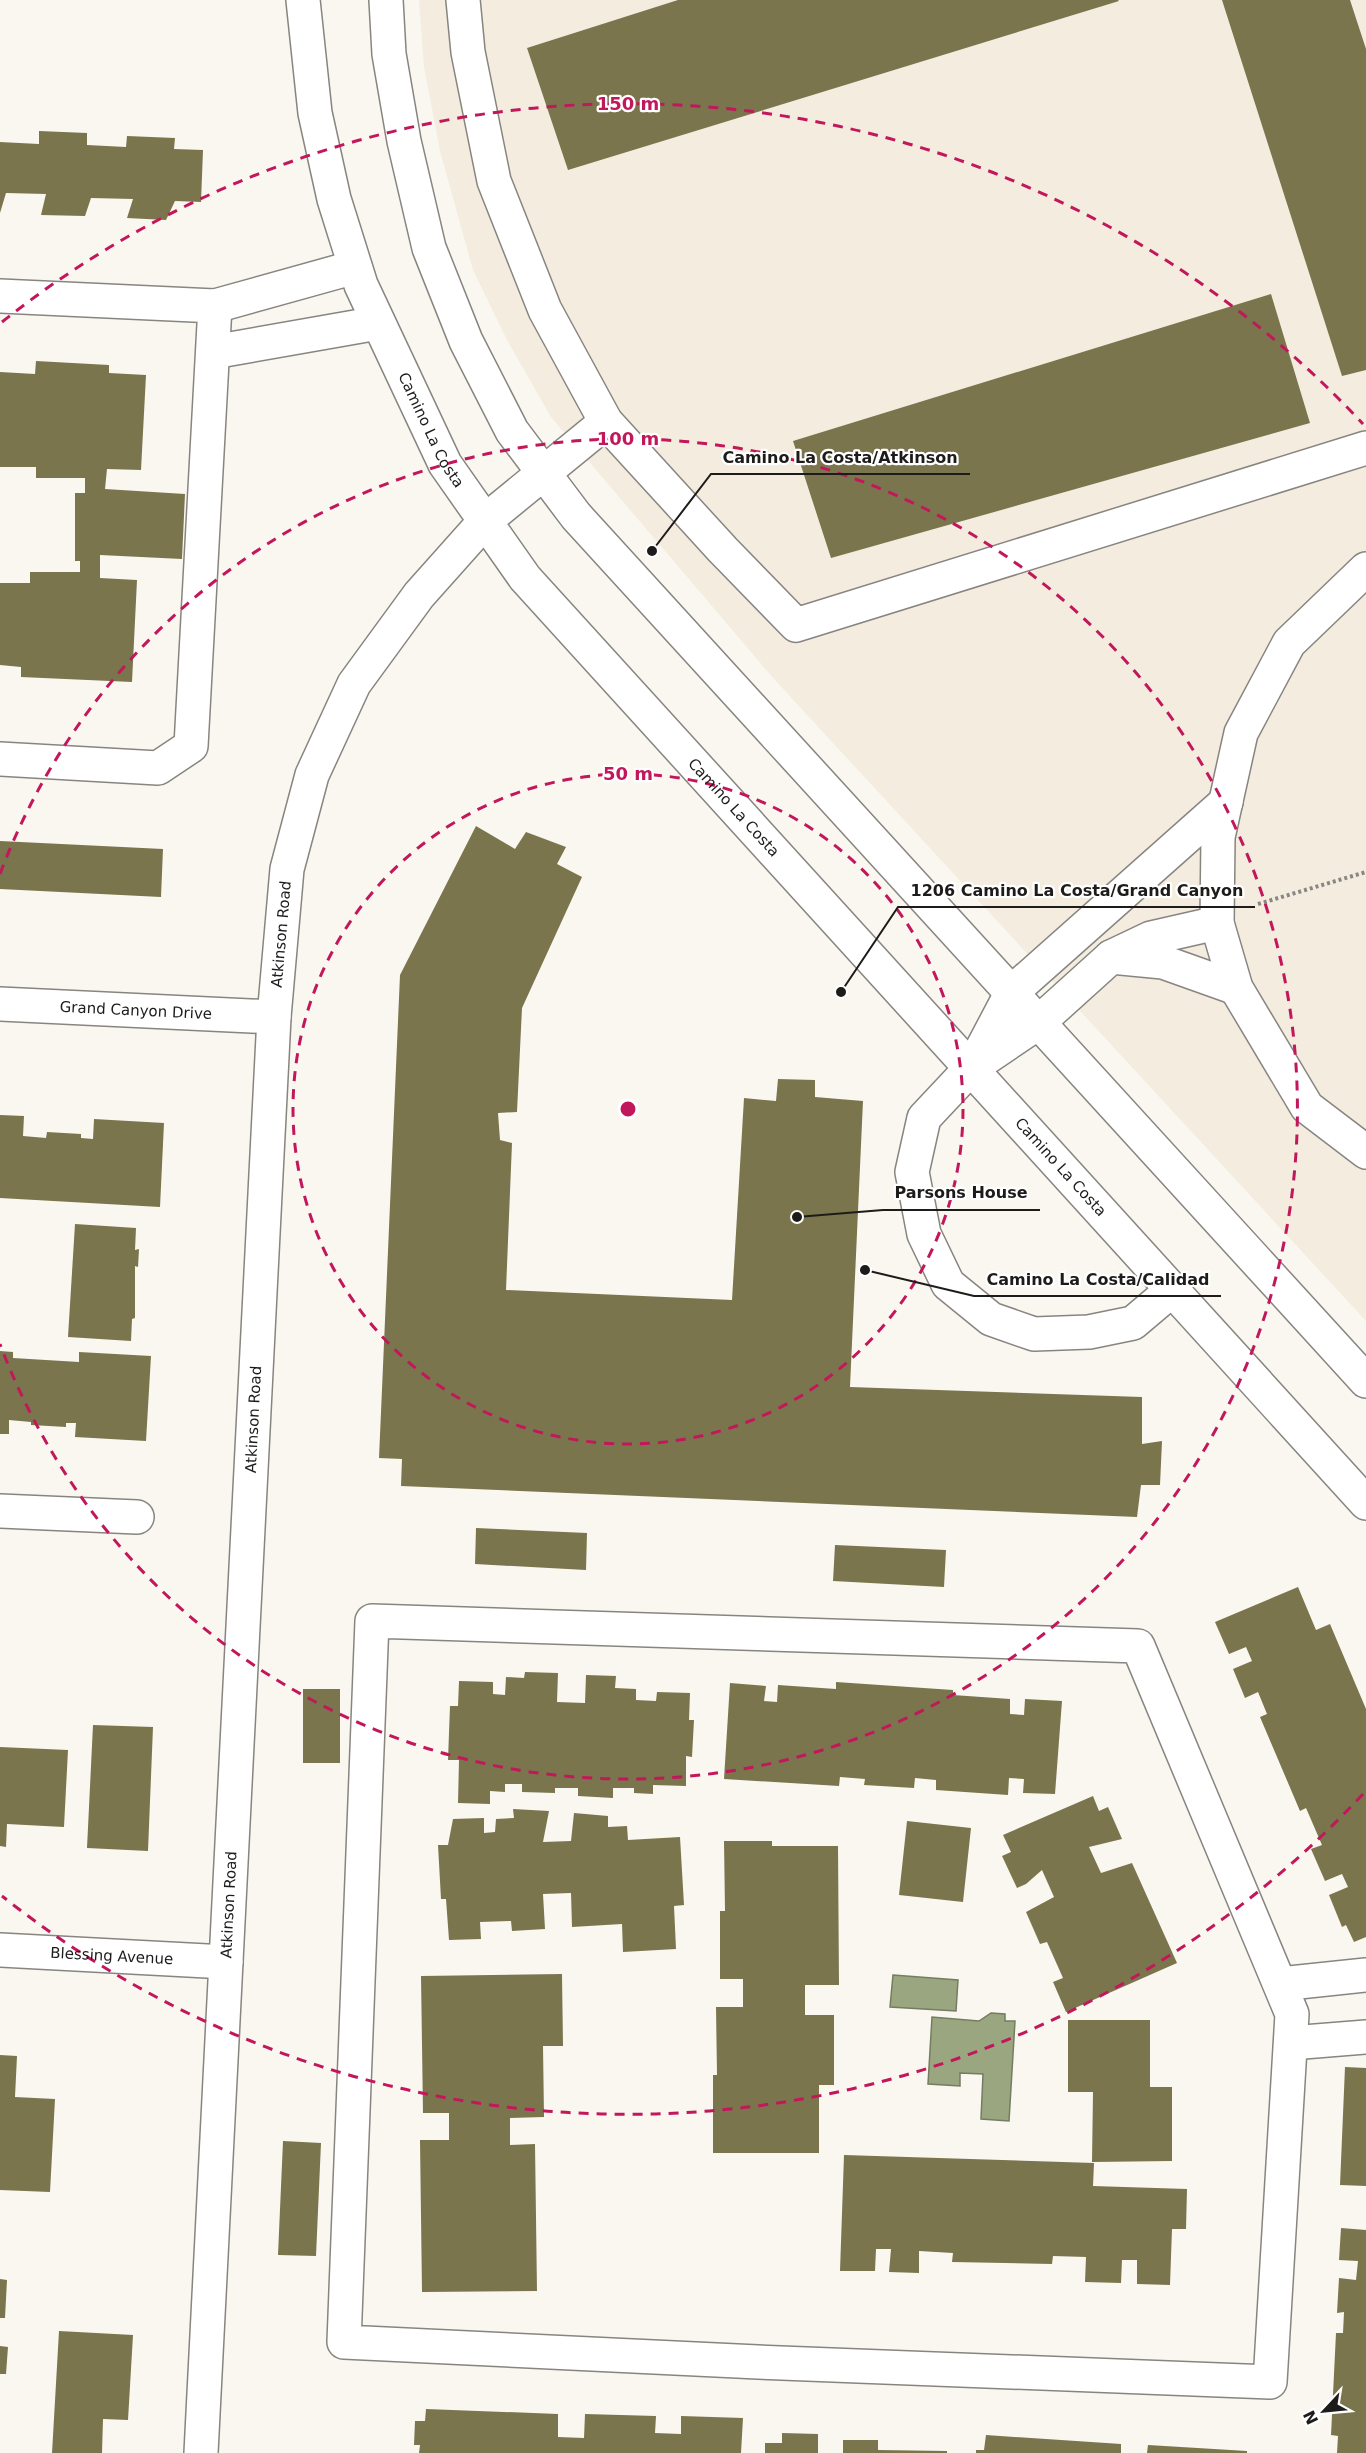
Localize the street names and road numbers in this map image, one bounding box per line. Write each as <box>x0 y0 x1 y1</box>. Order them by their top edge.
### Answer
street label: Camino La Costa <box>394 370 468 491</box>
street label: Camino La Costa <box>684 754 783 860</box>
street label: Atkinson Road <box>268 880 295 988</box>
street label: Grand Canyon Drive <box>59 998 212 1023</box>
street label: Camino La Costa <box>1011 1114 1110 1220</box>
street label: Atkinson Road <box>242 1365 265 1473</box>
street label: Atkinson Road <box>217 1851 241 1959</box>
street label: Blessing Avenue <box>50 1944 174 1968</box>

